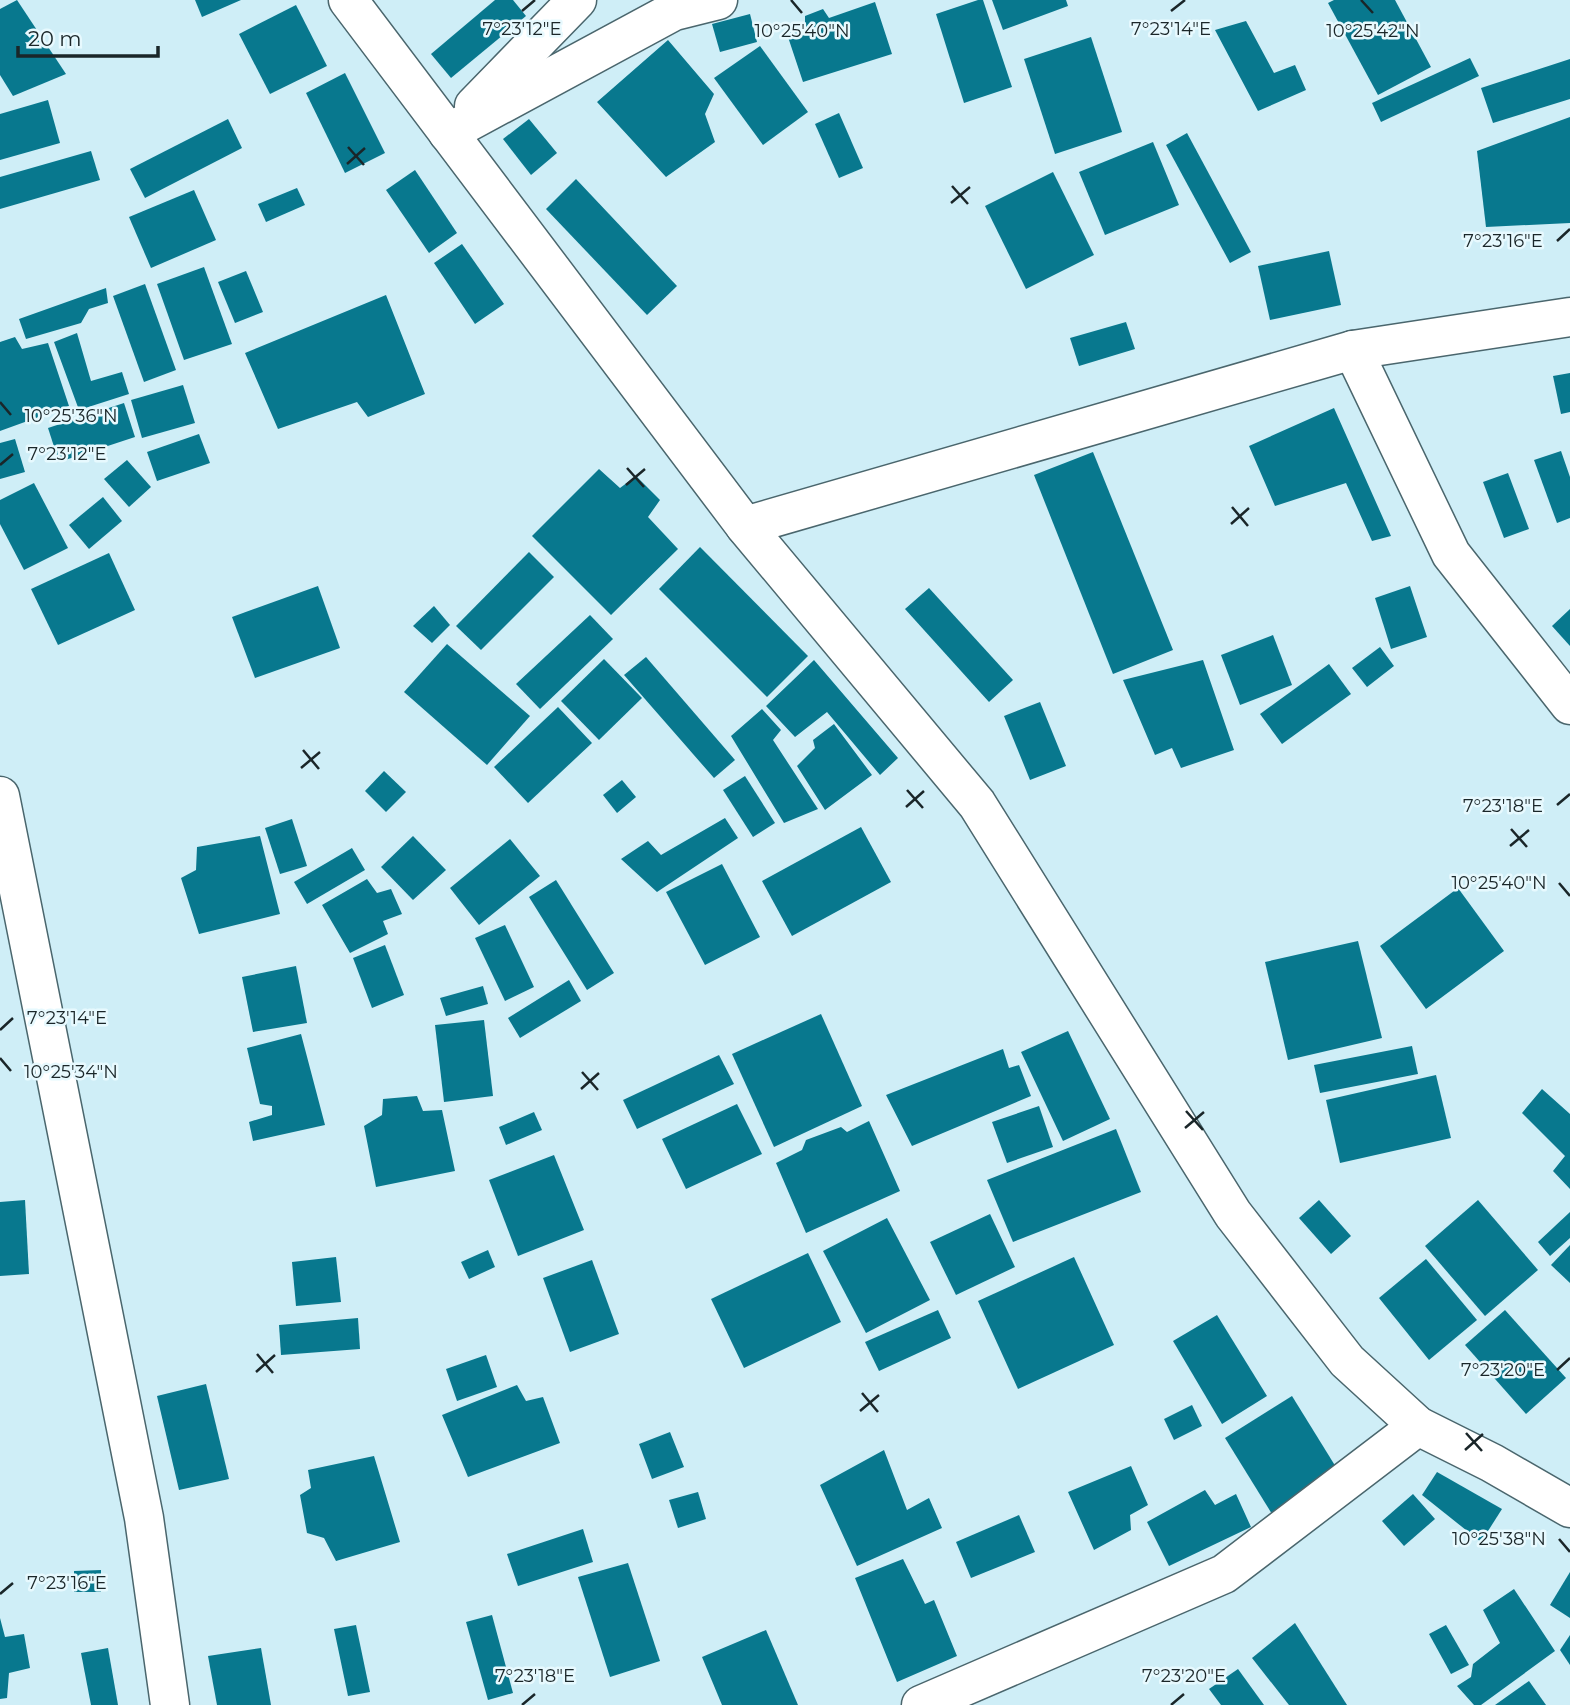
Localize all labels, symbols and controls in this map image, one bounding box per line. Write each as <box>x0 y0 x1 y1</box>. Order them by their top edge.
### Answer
scale bar <box>18 14 158 58</box>
text: 7°23'12"E <box>483 18 561 40</box>
text: 7°23'14"E <box>1131 18 1211 40</box>
text: 10°25'40"N <box>754 20 850 42</box>
text: 10°25'42"N <box>1326 20 1420 42</box>
text: 20 m <box>28 26 82 51</box>
text: 7°23'16"E <box>1463 230 1543 252</box>
text: 10°25'36"N <box>24 405 118 427</box>
text: 7°23'12"E <box>28 443 106 465</box>
text: 7°23'18"E <box>1463 795 1543 817</box>
text: 10°25'40"N <box>1451 872 1547 894</box>
text: 7°23'14"E <box>27 1007 107 1029</box>
text: 10°25'34"N <box>24 1061 118 1083</box>
text: 7°23'20"E <box>1461 1359 1545 1381</box>
text: 10°25'38"N <box>1452 1528 1546 1550</box>
text: 7°23'16"E <box>27 1572 107 1594</box>
text: 7°23'18"E <box>495 1665 575 1687</box>
text: 7°23'20"E <box>1142 1665 1226 1687</box>

